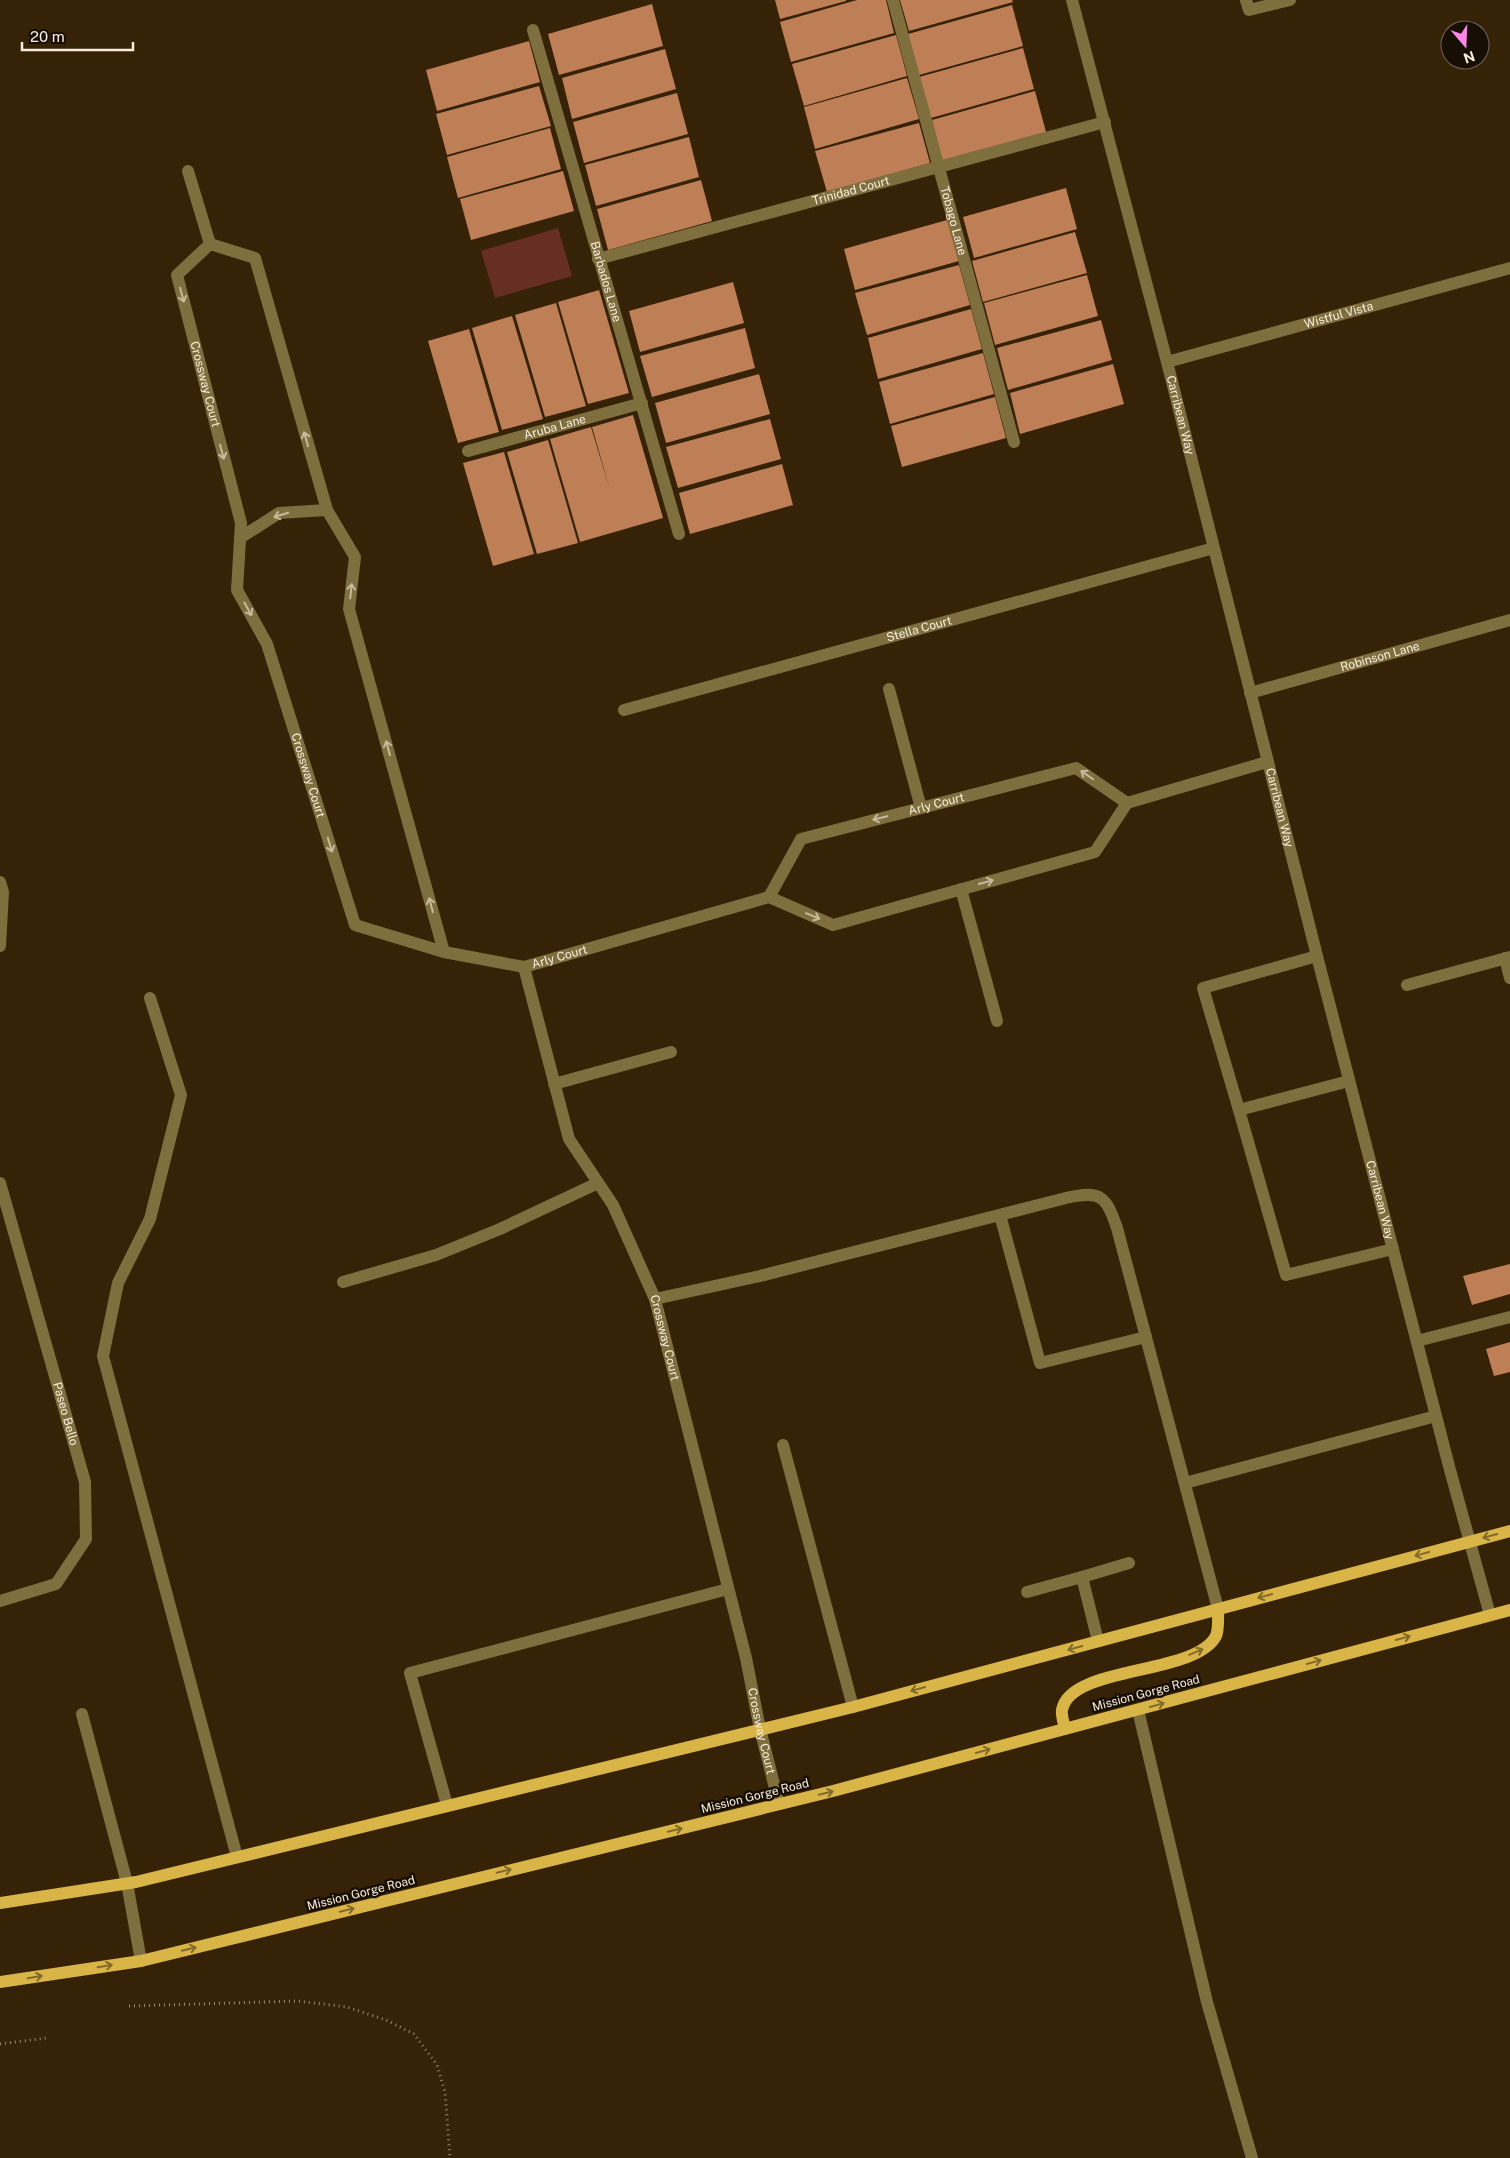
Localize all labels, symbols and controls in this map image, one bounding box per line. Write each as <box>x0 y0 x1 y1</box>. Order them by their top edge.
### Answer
scale bar <box>22 20 134 52</box>
north arrow <box>1440 20 1490 70</box>
text: 20 m <box>30 28 65 45</box>
text: N <box>1461 48 1477 67</box>
street label: Trinidad Court <box>811 173 891 208</box>
street label: Tobago Lane <box>937 185 970 257</box>
street label: Barbados Lane <box>588 240 624 324</box>
one-way arrow <box>177 286 187 302</box>
street label: Wistful Vista <box>1303 299 1375 331</box>
street label: Crossway Court <box>187 340 223 429</box>
street label: Carribean Way <box>1164 374 1197 457</box>
street label: Aruba Lane <box>522 412 588 442</box>
one-way arrow <box>301 432 311 448</box>
one-way arrow <box>218 443 228 459</box>
one-way arrow <box>273 510 289 520</box>
one-way arrow <box>346 583 356 599</box>
one-way arrow <box>243 602 253 616</box>
street label: Stella Court <box>885 613 954 645</box>
street label: Robinson Lane <box>1339 639 1421 674</box>
street label: Crossway Court <box>288 731 328 820</box>
one-way arrow <box>383 741 392 757</box>
street label: Carribean Way <box>1263 767 1296 849</box>
one-way arrow <box>1080 770 1094 780</box>
street label: Arly Court <box>907 790 966 818</box>
one-way arrow <box>873 814 889 824</box>
one-way arrow <box>325 836 335 852</box>
one-way arrow <box>978 877 994 886</box>
one-way arrow <box>426 897 436 913</box>
one-way arrow <box>806 913 821 922</box>
street label: Arly Court <box>530 942 589 971</box>
street label: Carribean Way <box>1363 1159 1397 1242</box>
street label: Crossway Court <box>647 1293 682 1382</box>
street label: Paseo Bello <box>50 1381 81 1447</box>
one-way arrow <box>1482 1532 1498 1541</box>
one-way arrow <box>1415 1550 1431 1559</box>
one-way arrow <box>1258 1592 1274 1602</box>
one-way arrow <box>1395 1633 1411 1643</box>
one-way arrow <box>1067 1643 1083 1653</box>
one-way arrow <box>1189 1647 1204 1657</box>
one-way arrow <box>1306 1657 1322 1667</box>
street label: Mission Gorge Road <box>1091 1672 1201 1714</box>
one-way arrow <box>910 1685 926 1695</box>
street label: Crossway Court <box>745 1687 778 1776</box>
one-way arrow <box>1149 1699 1165 1709</box>
one-way arrow <box>975 1746 991 1755</box>
street label: Mission Gorge Road <box>700 1776 810 1816</box>
one-way arrow <box>818 1788 834 1797</box>
one-way arrow <box>666 1824 682 1834</box>
one-way arrow <box>496 1866 512 1876</box>
street label: Mission Gorge Road <box>306 1873 416 1913</box>
one-way arrow <box>338 1905 354 1914</box>
one-way arrow <box>180 1944 196 1953</box>
one-way arrow <box>97 1961 113 1971</box>
one-way arrow <box>26 1972 42 1982</box>

